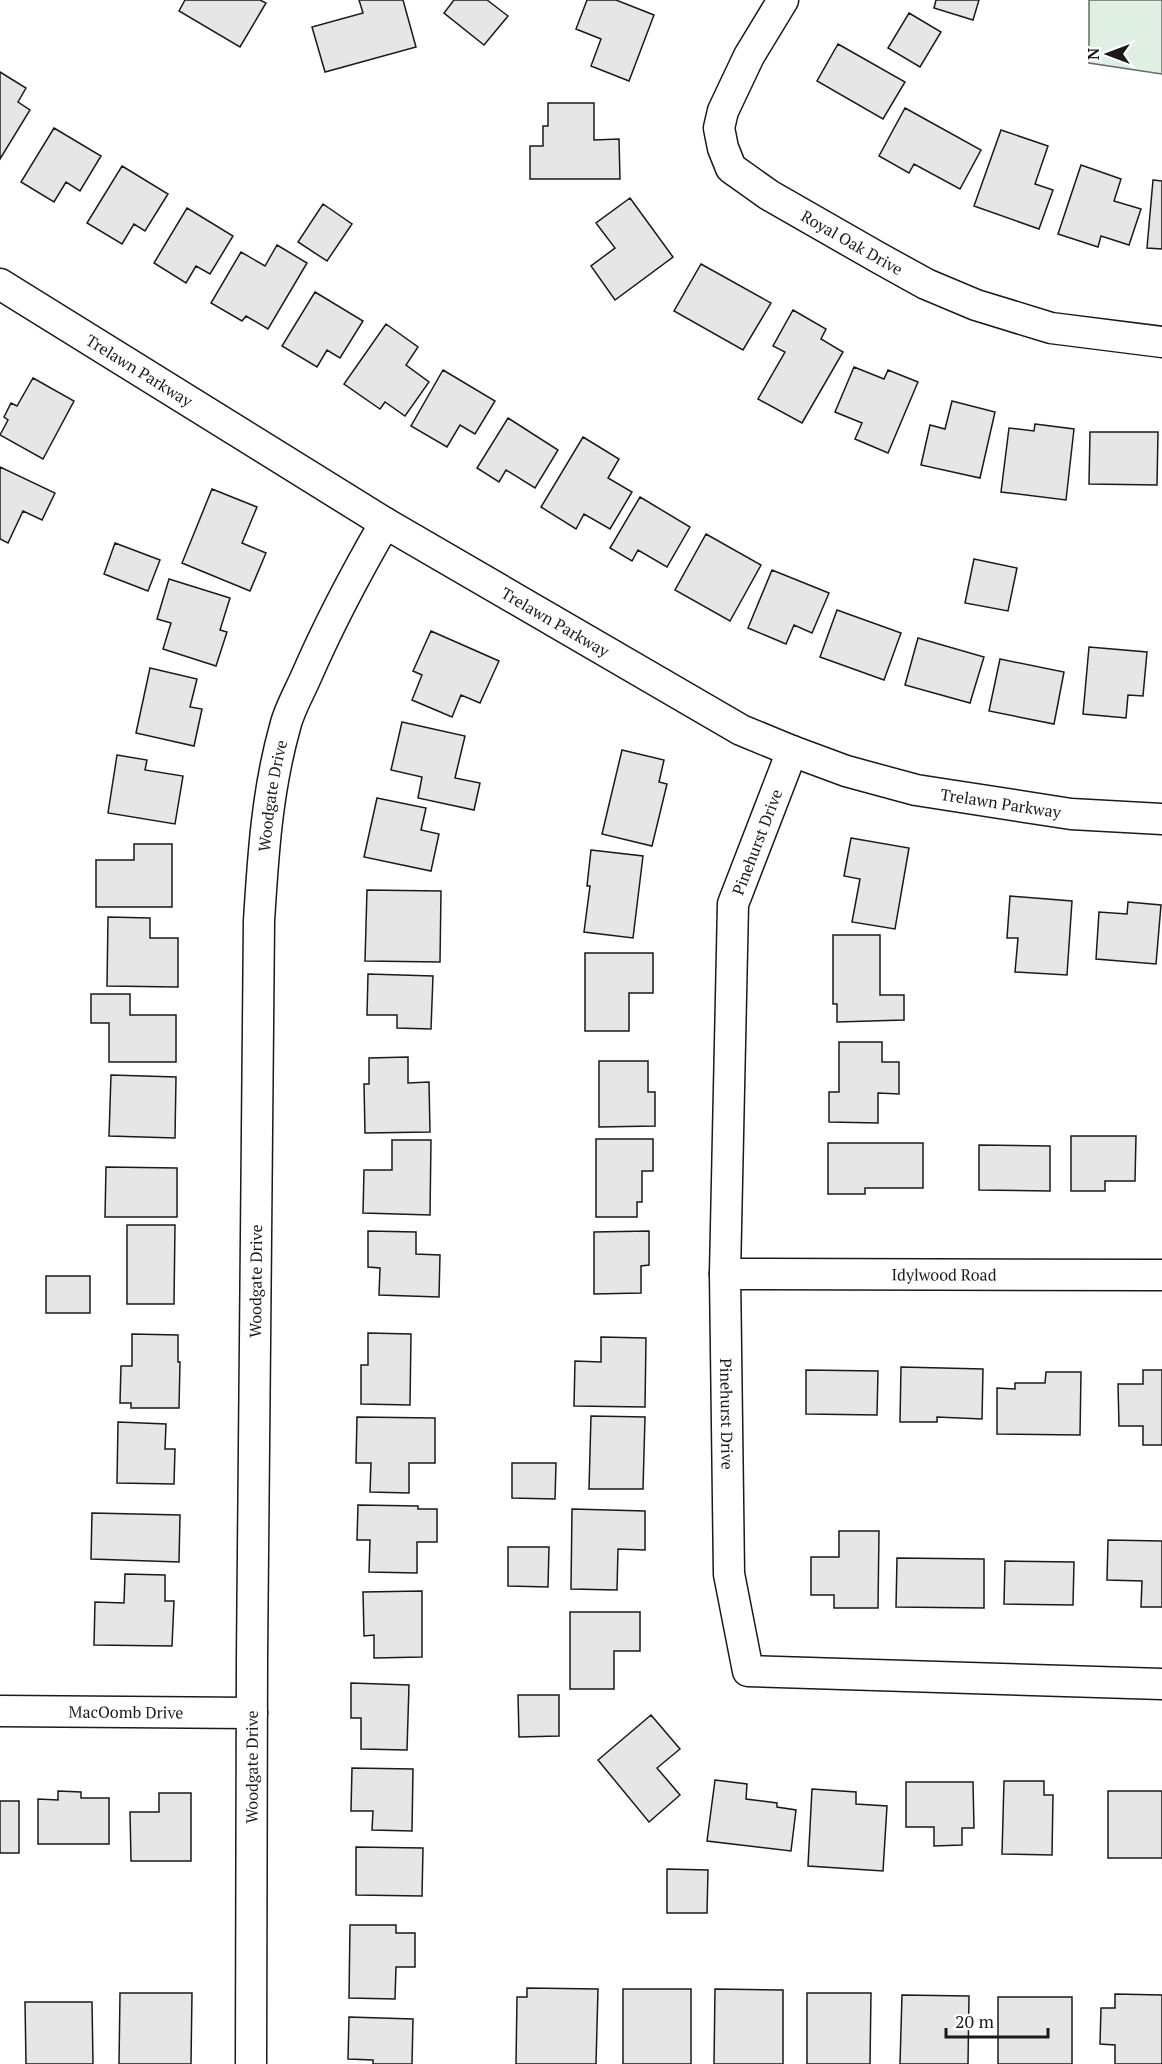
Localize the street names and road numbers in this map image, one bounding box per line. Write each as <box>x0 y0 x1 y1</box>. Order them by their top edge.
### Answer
street label: Royal Oak Drive <box>797 205 907 280</box>
street label: Trelawn Parkway <box>82 329 198 412</box>
street label: Trelawn Parkway <box>497 582 614 662</box>
street label: Woodgate Drive <box>253 738 292 853</box>
street label: Trelawn Parkway <box>939 783 1063 823</box>
street label: Pinehurst Drive <box>727 786 787 898</box>
street label: Woodgate Drive <box>244 1224 267 1338</box>
street label: Idylwood Road <box>891 1263 997 1286</box>
street label: Pinehurst Drive <box>715 1358 739 1470</box>
street label: MacOomb Drive <box>69 1701 183 1723</box>
street label: Woodgate Drive <box>241 1710 263 1824</box>

